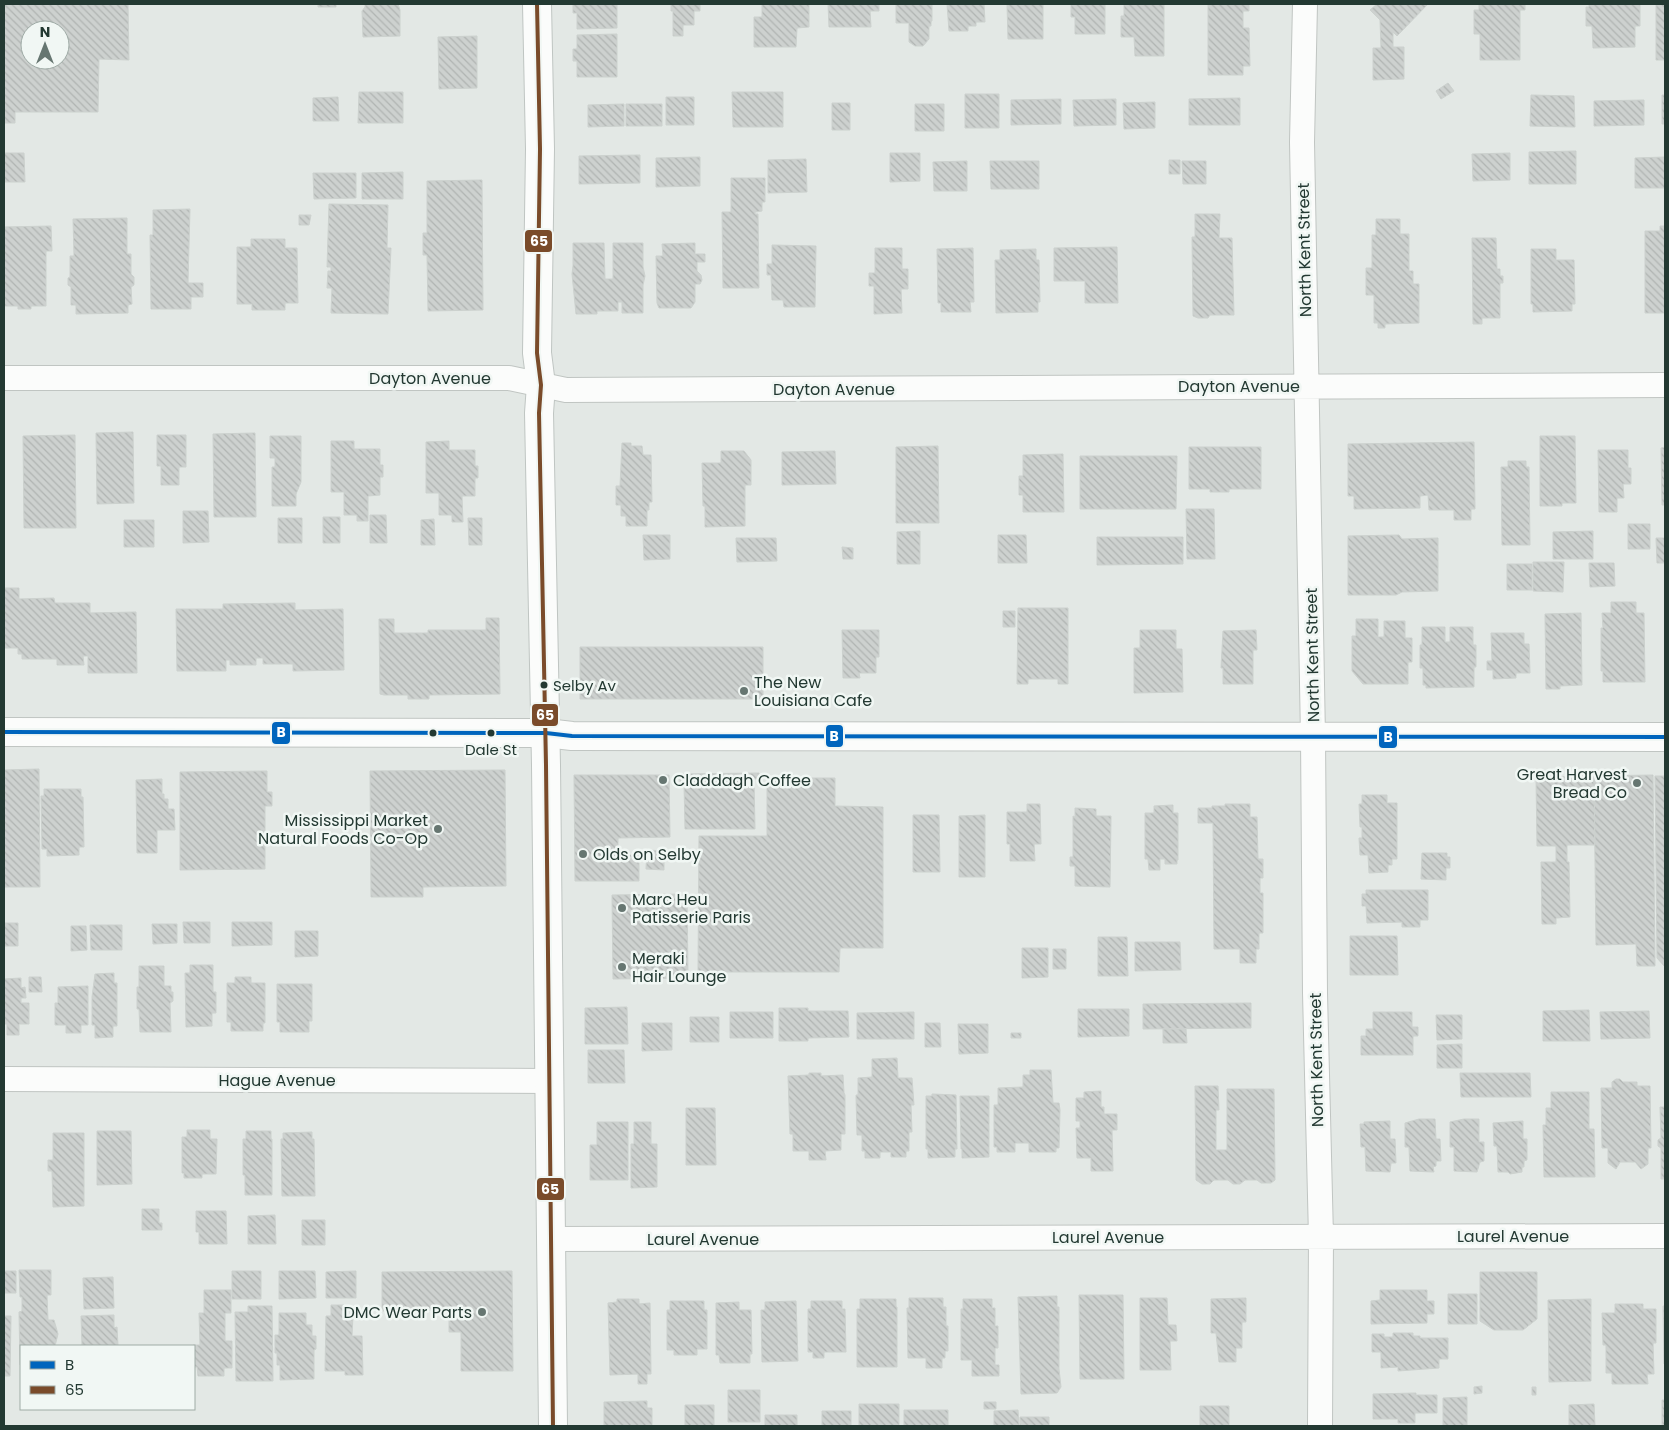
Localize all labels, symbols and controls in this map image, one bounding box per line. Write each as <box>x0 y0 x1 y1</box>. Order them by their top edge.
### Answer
north arrow <box>20 20 70 70</box>
text: N <box>40 22 50 42</box>
street label: North Kent Street <box>1292 182 1317 317</box>
line badge: 65 <box>524 229 553 253</box>
text: 65 <box>530 231 548 251</box>
street label: Dayton Avenue <box>369 367 491 390</box>
street label: Dayton Avenue <box>1178 375 1300 398</box>
street label: Dayton Avenue <box>773 378 895 401</box>
street label: North Kent Street <box>1300 587 1325 722</box>
place label: The New Louisiana Cafe <box>754 671 872 712</box>
place label: Selby Av <box>553 675 616 696</box>
marker: Selby Av <box>539 680 549 690</box>
marker: The New Louisiana Cafe <box>738 685 750 697</box>
line badge: 65 <box>531 703 559 727</box>
text: 65 <box>536 705 554 725</box>
line badge: B <box>271 721 291 745</box>
text: B <box>276 722 286 742</box>
line badge: B <box>825 724 844 748</box>
line badge: B <box>1378 725 1398 749</box>
text: B <box>829 726 839 746</box>
text: B <box>1383 727 1393 747</box>
unlabelled marker <box>428 728 438 738</box>
marker: Dale St <box>486 728 496 738</box>
place label: Dale St <box>465 739 517 760</box>
place label: Great Harvest Bread Co <box>1517 763 1627 804</box>
place label: Claddagh Coffee <box>673 769 811 792</box>
marker: Claddagh Coffee <box>657 774 669 786</box>
marker: Great Harvest Bread Co <box>1631 777 1643 789</box>
place label: Mississippi Market Natural Foods Co-Op <box>258 809 428 850</box>
marker: Mississippi Market Natural Foods Co-Op <box>432 823 444 835</box>
place label: Olds on Selby <box>593 843 701 866</box>
marker: Olds on Selby <box>577 848 589 860</box>
place label: Marc Heu Patisserie Paris <box>632 888 751 929</box>
marker: Marc Heu Patisserie Paris <box>616 902 628 914</box>
place label: Meraki Hair Lounge <box>632 947 727 988</box>
marker: Meraki Hair Lounge <box>616 961 628 973</box>
street label: North Kent Street <box>1304 992 1329 1127</box>
street label: Hague Avenue <box>218 1069 336 1092</box>
line badge: 65 <box>536 1177 565 1201</box>
text: 65 <box>541 1179 559 1199</box>
street label: Laurel Avenue <box>1457 1225 1569 1248</box>
street label: Laurel Avenue <box>1052 1226 1164 1249</box>
street label: Laurel Avenue <box>647 1228 759 1251</box>
place label: DMC Wear Parts <box>343 1301 472 1324</box>
marker: DMC Wear Parts <box>476 1306 488 1318</box>
legend <box>20 1345 195 1410</box>
text: B <box>65 1354 74 1375</box>
text: 65 <box>65 1379 84 1400</box>

